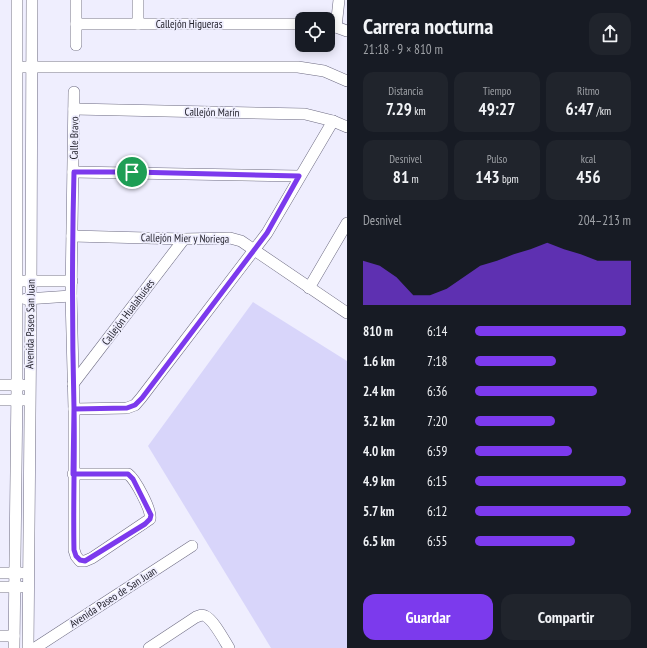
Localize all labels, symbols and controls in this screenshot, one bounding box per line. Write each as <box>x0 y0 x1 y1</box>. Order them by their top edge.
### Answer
map controls <box>295 12 335 52</box>
button: locate <box>295 12 335 52</box>
text: Carrera nocturna <box>363 12 493 40</box>
button: share <box>589 13 631 55</box>
street label: Callejón Higueras <box>156 17 223 31</box>
text: 21:18 · 9 × 810 m <box>363 41 443 58</box>
text: Distancia <box>388 84 423 98</box>
text: Tiempo <box>483 84 511 98</box>
text: Ritmo <box>577 84 600 98</box>
text: 7.29 <box>386 98 412 120</box>
text: 49:27 <box>479 98 515 120</box>
text: 6:47 <box>565 98 594 120</box>
text: km <box>412 104 426 118</box>
text: /km <box>594 104 611 118</box>
street label: Callejón Marín <box>184 105 240 119</box>
street label: Calle Bravo <box>67 116 81 160</box>
text: Desnivel <box>389 152 422 166</box>
text: Pulso <box>487 152 507 166</box>
text: kcal <box>581 152 596 166</box>
pin <box>115 155 149 189</box>
icon: arrive <box>121 161 143 183</box>
text: 81 <box>393 166 409 188</box>
text: 143 <box>475 166 500 188</box>
text: 456 <box>576 166 601 188</box>
text: m <box>409 172 419 186</box>
text: bpm <box>500 172 519 186</box>
text: Desnivel <box>363 212 402 229</box>
text: 204–213 m <box>578 212 631 229</box>
street label: Callejón Mier y Noriega <box>141 230 229 246</box>
street label: Callejón Hualahuises <box>99 276 158 348</box>
street label: Avenida Paseo San Juan <box>22 279 38 369</box>
text: 810 m <box>363 323 393 340</box>
text: 6:14 <box>427 323 447 340</box>
text: 1.6 km <box>363 353 395 370</box>
text: 7:18 <box>427 353 447 370</box>
text: 2.4 km <box>363 383 395 400</box>
text: 6:36 <box>427 383 447 400</box>
text: 3.2 km <box>363 413 395 430</box>
text: 7:20 <box>427 413 447 430</box>
text: 4.0 km <box>363 443 395 460</box>
text: 6:59 <box>427 443 447 460</box>
text: 4.9 km <box>363 473 395 490</box>
text: 6:15 <box>427 473 447 490</box>
text: 5.7 km <box>363 503 394 520</box>
text: 6:12 <box>427 503 447 520</box>
text: 6.5 km <box>363 533 395 550</box>
text: 6:55 <box>427 533 447 550</box>
street label: Avenida Paseo de San Juan <box>67 563 159 630</box>
button: Guardar <box>363 594 493 640</box>
button: Compartir <box>501 594 631 640</box>

